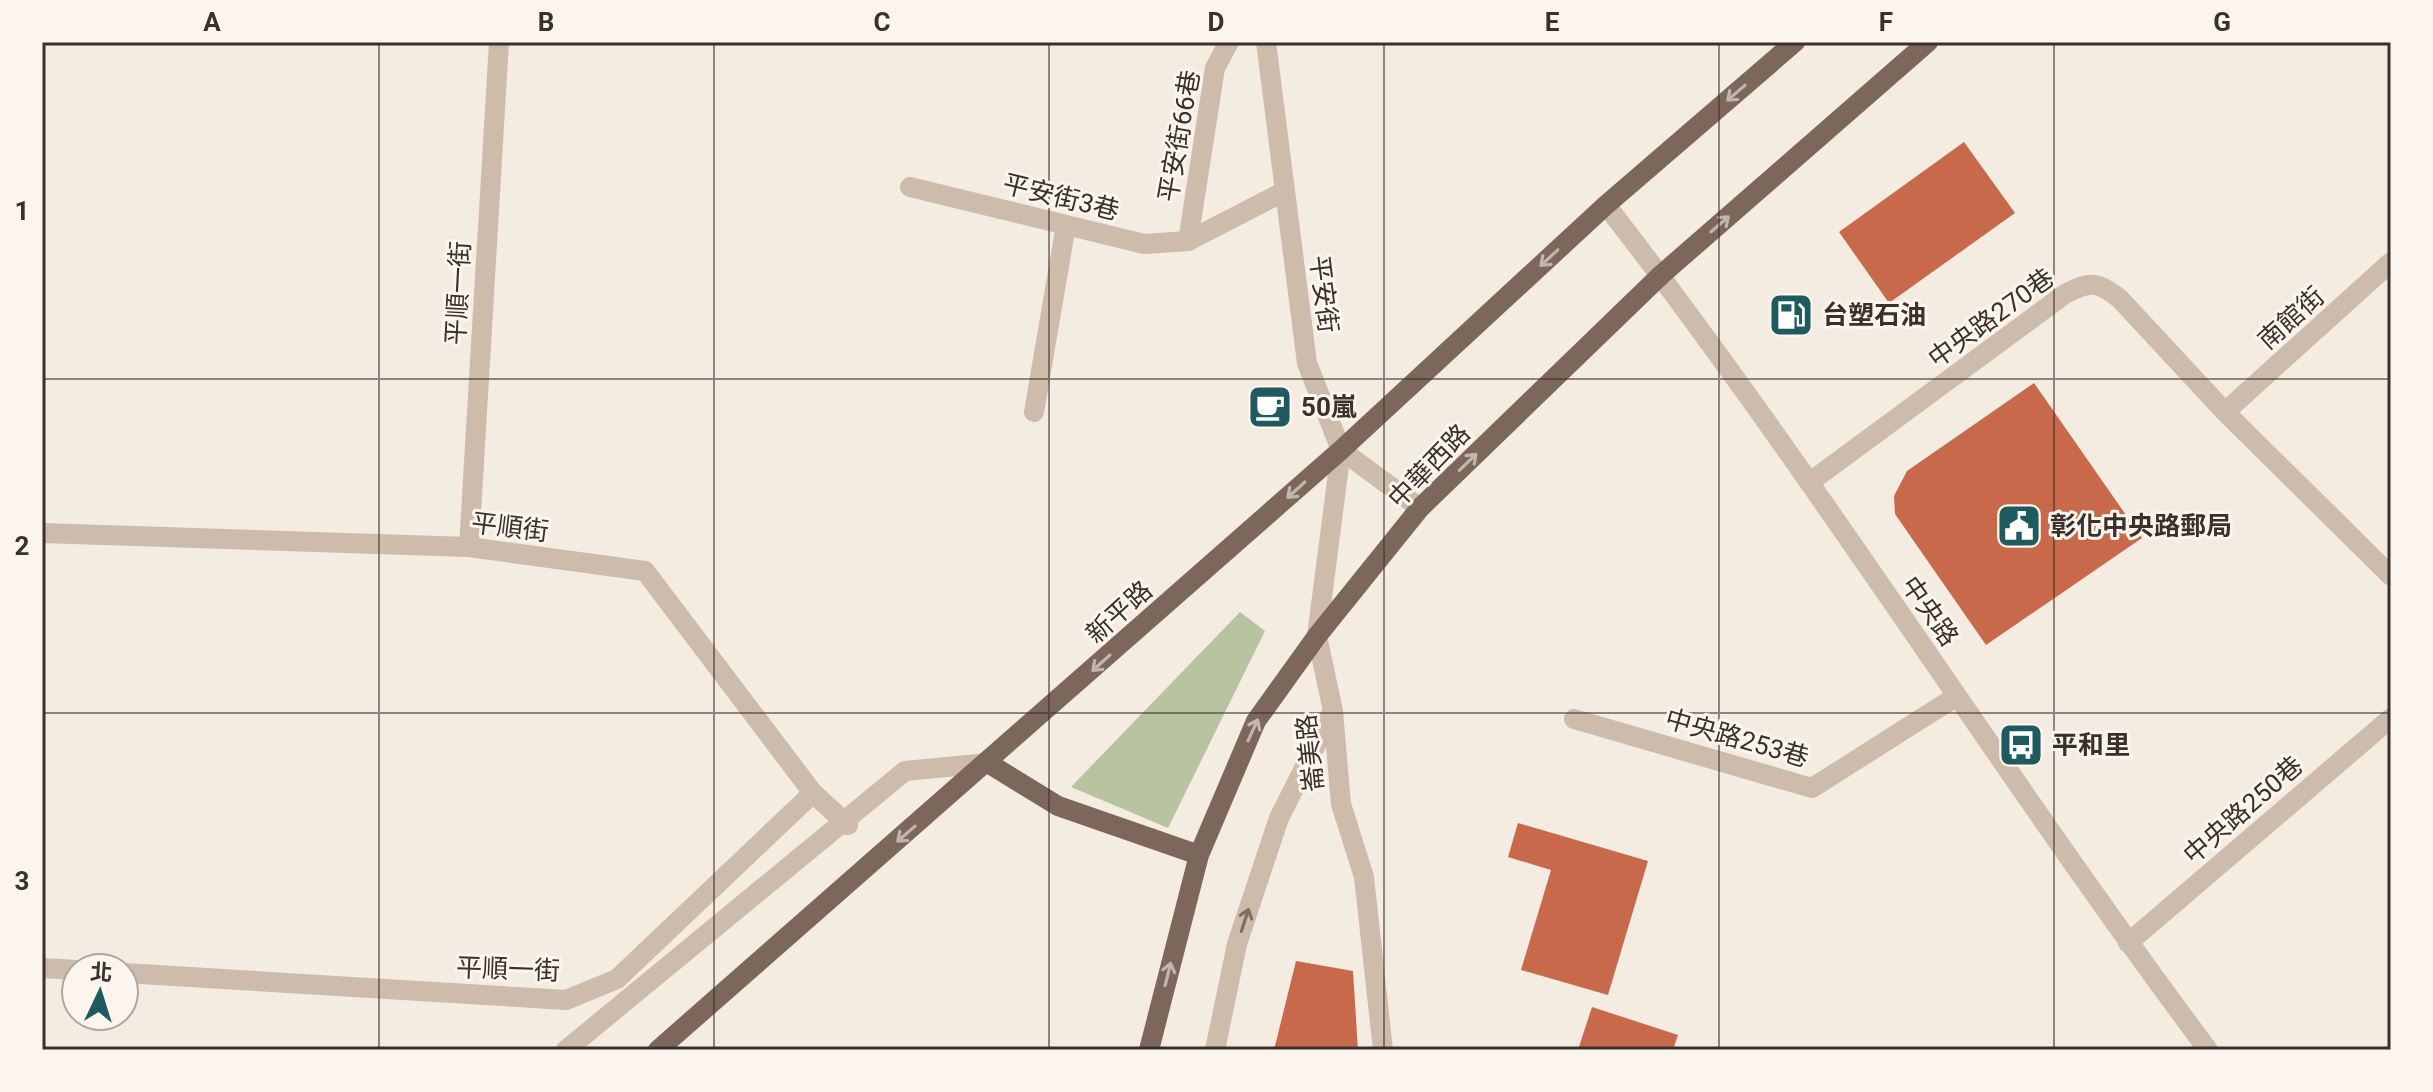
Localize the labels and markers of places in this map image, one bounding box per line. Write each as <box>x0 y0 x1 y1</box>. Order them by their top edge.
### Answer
fuel station icon: 台塑石油 <box>1767 291 1815 339</box>
place label: 台塑石油 <box>1822 300 1926 330</box>
cafe icon: 50嵐 <box>1246 383 1294 431</box>
place label: 50嵐 <box>1301 392 1357 422</box>
public building icon: 彰化中央路郵局 <box>1995 502 2043 550</box>
place label: 彰化中央路郵局 <box>2050 511 2232 541</box>
bus stop icon: 平和里 <box>1997 721 2045 769</box>
place label: 平和里 <box>2052 730 2130 760</box>

